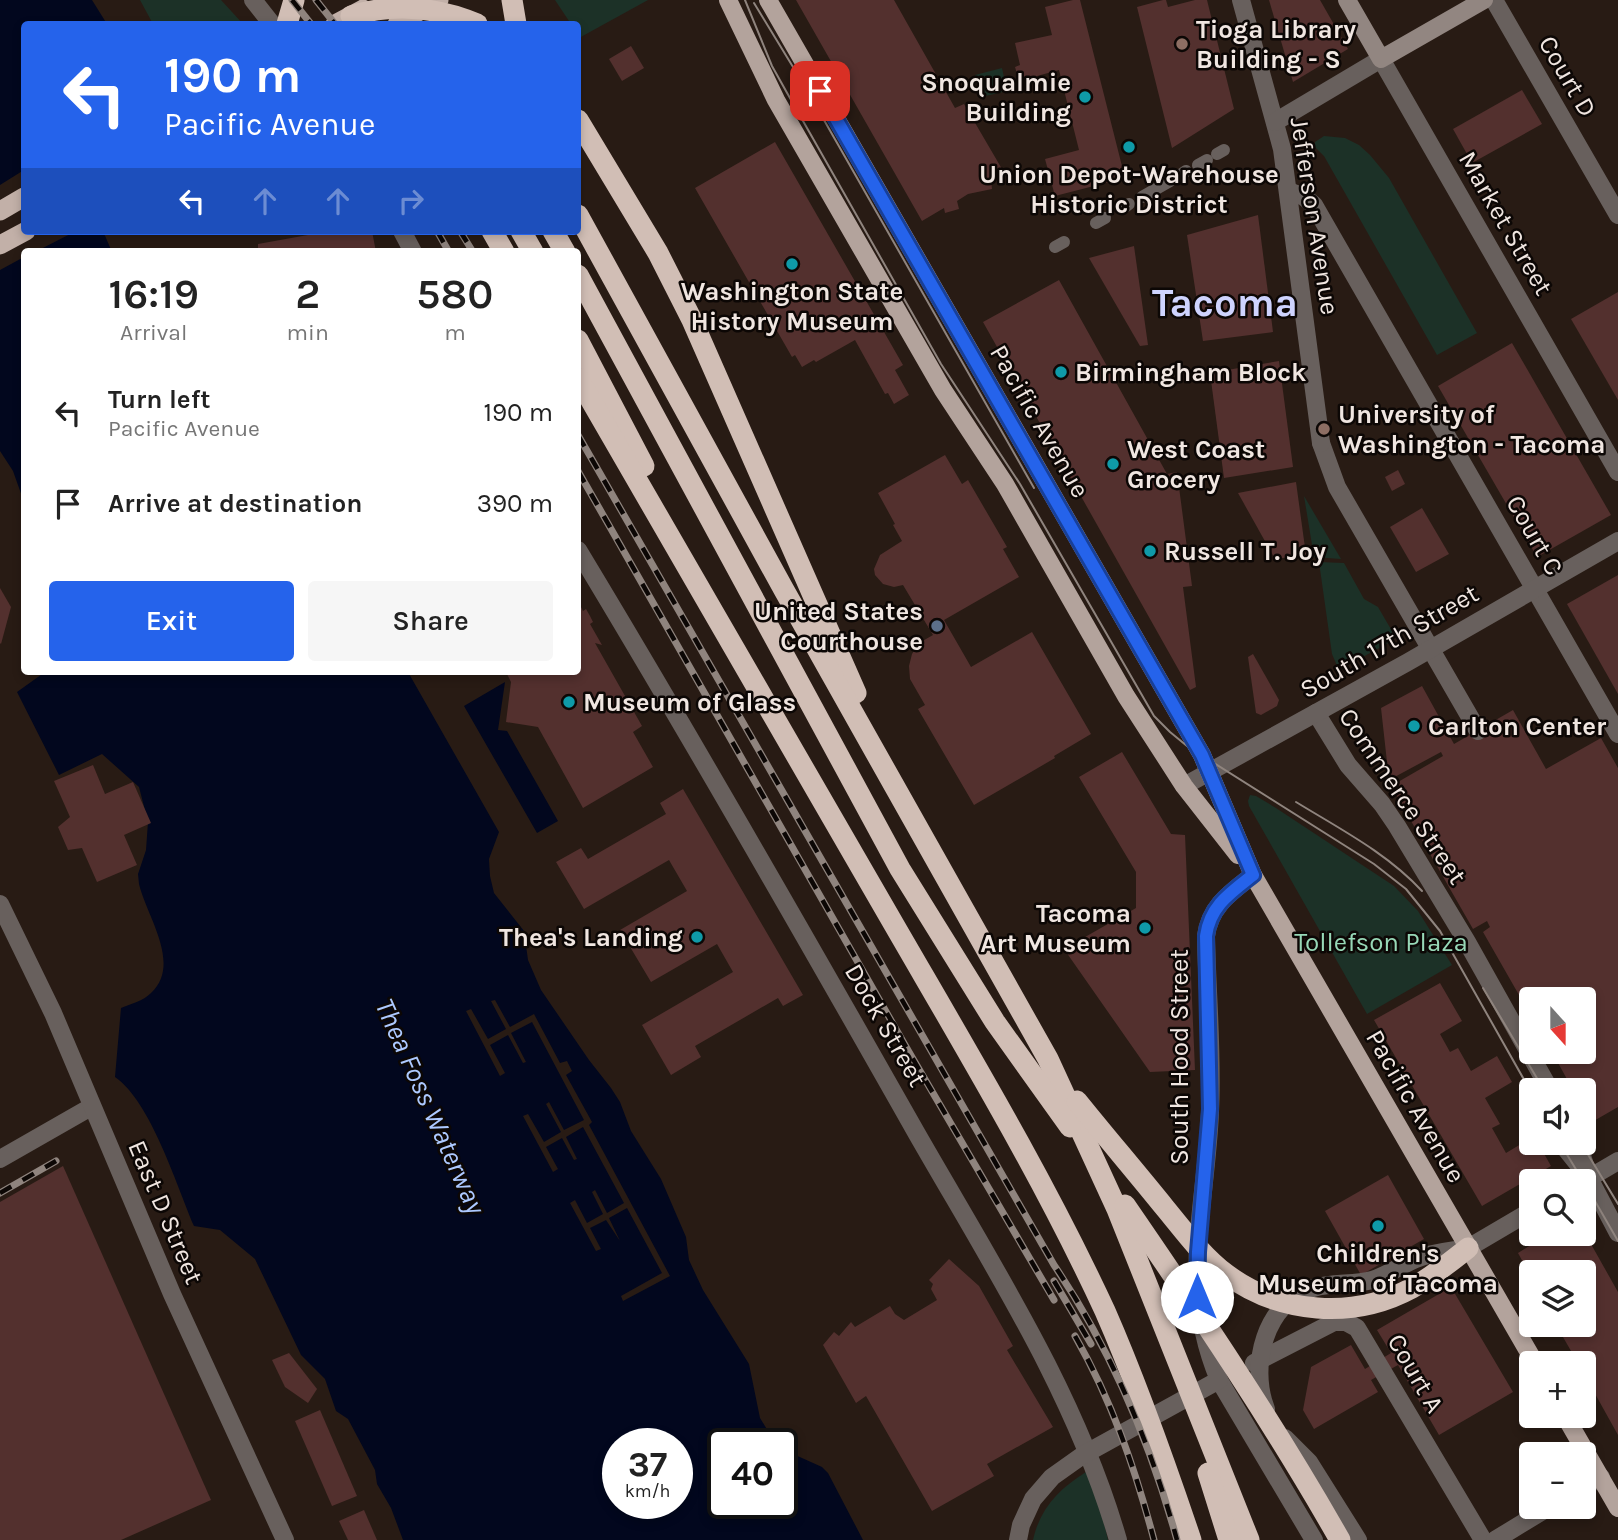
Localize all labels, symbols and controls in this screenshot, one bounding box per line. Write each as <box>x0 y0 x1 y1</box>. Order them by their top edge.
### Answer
place label: Tioga Library Building - S <box>1196 14 1356 75</box>
street label: Court D <box>1532 30 1603 122</box>
marker: Tioga Library Building - S <box>1174 36 1190 52</box>
text: 190 m <box>164 47 301 104</box>
icon: left <box>49 49 140 140</box>
pin <box>790 61 850 121</box>
place label: Snoqualmie Building <box>921 67 1071 128</box>
icon: arrive <box>801 72 839 110</box>
marker: Snoqualmie Building <box>1077 89 1093 105</box>
text: Pacific Avenue <box>164 106 375 143</box>
street label: Jefferson Avenue <box>1284 115 1345 317</box>
marker: Union Depot-Warehouse Historic District <box>1121 139 1137 155</box>
street label: Market Street <box>1452 146 1559 301</box>
place label: Union Depot-Warehouse Historic District <box>979 159 1279 220</box>
icon: left <box>173 182 211 220</box>
icon: ahead <box>246 182 284 220</box>
icon: ahead <box>319 182 357 220</box>
icon: right <box>392 182 430 220</box>
marker: Washington State History Museum <box>784 256 800 272</box>
text: 16:19 <box>109 269 199 319</box>
text: 2 <box>295 269 320 319</box>
text: 580 <box>416 269 494 319</box>
place label: Washington State History Museum <box>681 276 903 337</box>
district label: Tacoma <box>1152 279 1298 326</box>
text: Arrival <box>120 319 187 346</box>
text: min <box>287 319 329 346</box>
text: m <box>444 319 466 346</box>
street label: Pacific Avenue <box>983 339 1096 503</box>
place label: Birmingham Block <box>1075 357 1306 388</box>
marker: Birmingham Block <box>1053 364 1069 380</box>
text: Turn left <box>108 384 210 415</box>
icon: left <box>49 394 87 432</box>
text: 190 m <box>483 397 553 428</box>
place label: University of Washington - Tacoma <box>1338 399 1606 460</box>
text: Pacific Avenue <box>108 415 260 442</box>
marker: University of Washington - Tacoma <box>1316 421 1332 437</box>
place label: West Coast Grocery <box>1127 434 1265 495</box>
marker: West Coast Grocery <box>1105 456 1121 472</box>
icon: arrive <box>49 485 87 523</box>
text: Arrive at destination <box>108 488 362 519</box>
text: 390 m <box>477 488 553 519</box>
street label: Court C <box>1499 490 1570 581</box>
place label: Russell T. Joy <box>1164 536 1326 567</box>
marker: Russell T. Joy <box>1142 543 1158 559</box>
street label: South 17th Street <box>1294 578 1484 705</box>
button: Exit <box>49 581 294 661</box>
button: Share <box>308 581 553 661</box>
place label: United States Courthouse <box>754 596 923 657</box>
marker: United States Courthouse <box>929 618 945 634</box>
place label: Museum of Glass <box>583 687 796 718</box>
marker: Museum of Glass <box>561 694 577 710</box>
street label: Commerce Street <box>1332 702 1473 890</box>
place label: Carlton Center <box>1428 711 1607 742</box>
marker: Carlton Center <box>1406 718 1422 734</box>
place label: Tacoma Art Museum <box>980 898 1131 959</box>
marker: Tacoma Art Museum <box>1137 920 1153 936</box>
place label: Thea's Landing <box>499 922 683 953</box>
park label: Tollefson Plaza <box>1294 927 1468 958</box>
marker: Thea's Landing <box>689 929 705 945</box>
street label: South Hood Street <box>1164 949 1195 1165</box>
street label: Dock Street <box>838 958 933 1093</box>
north arrow <box>1519 987 1596 1064</box>
map controls <box>1519 987 1596 1519</box>
water label: Thea Foss Waterway <box>368 993 493 1220</box>
street label: Pacific Avenue <box>1359 1024 1472 1188</box>
button: sound <box>1519 1078 1596 1155</box>
street label: East D Street <box>121 1136 210 1289</box>
button: search <box>1519 1169 1596 1246</box>
marker: Children's Museum of Tacoma <box>1370 1218 1386 1234</box>
place label: Children's Museum of Tacoma <box>1258 1238 1498 1299</box>
position arrow <box>1160 1260 1234 1334</box>
button: layers <box>1519 1260 1596 1337</box>
street label: Court A <box>1381 1328 1451 1418</box>
button: + <box>1519 1351 1596 1428</box>
speed limit sign: 40 <box>707 1428 798 1519</box>
button: − <box>1519 1442 1596 1519</box>
text: 37 <box>628 1444 667 1485</box>
text: km/h <box>625 1480 670 1502</box>

